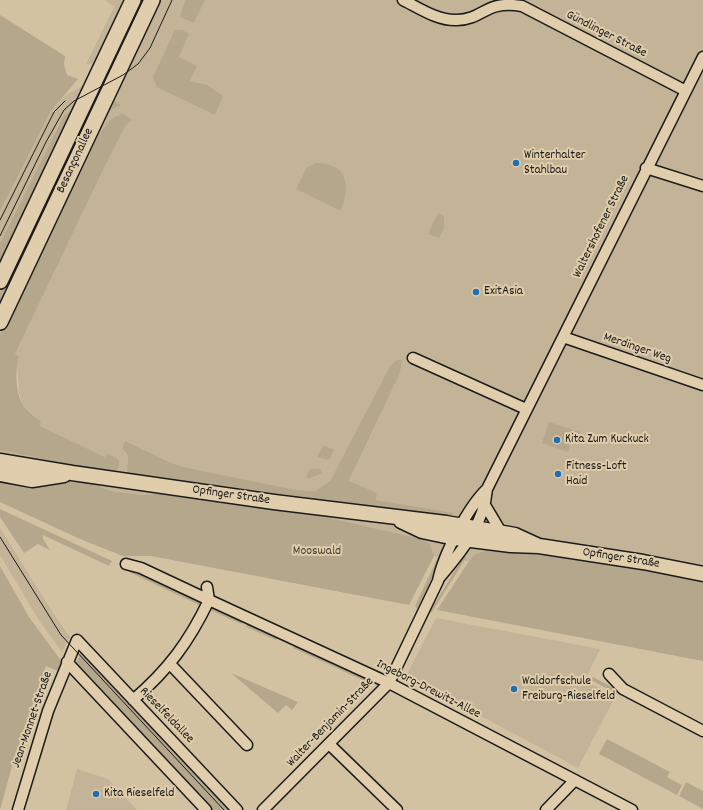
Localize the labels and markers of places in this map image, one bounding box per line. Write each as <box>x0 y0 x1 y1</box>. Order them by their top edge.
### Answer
place label: Winterhalter Stahlbau <box>524 148 586 179</box>
marker: Winterhalter Stahlbau <box>511 158 521 168</box>
place label: ExitAsia <box>484 284 523 300</box>
marker: ExitAsia <box>471 287 481 297</box>
place label: Kita Zum Kuckuck <box>565 432 649 448</box>
marker: Kita Zum Kuckuck <box>552 435 562 445</box>
place label: Fitness-Loft Haid <box>566 459 627 490</box>
marker: Fitness-Loft Haid <box>553 469 563 479</box>
place label: Waldorfschule Freiburg-Rieselfeld <box>522 674 615 705</box>
marker: Waldorfschule Freiburg-Rieselfeld <box>509 684 519 694</box>
place label: Kita Rieselfeld <box>104 786 174 802</box>
marker: Kita Rieselfeld <box>91 789 101 799</box>

